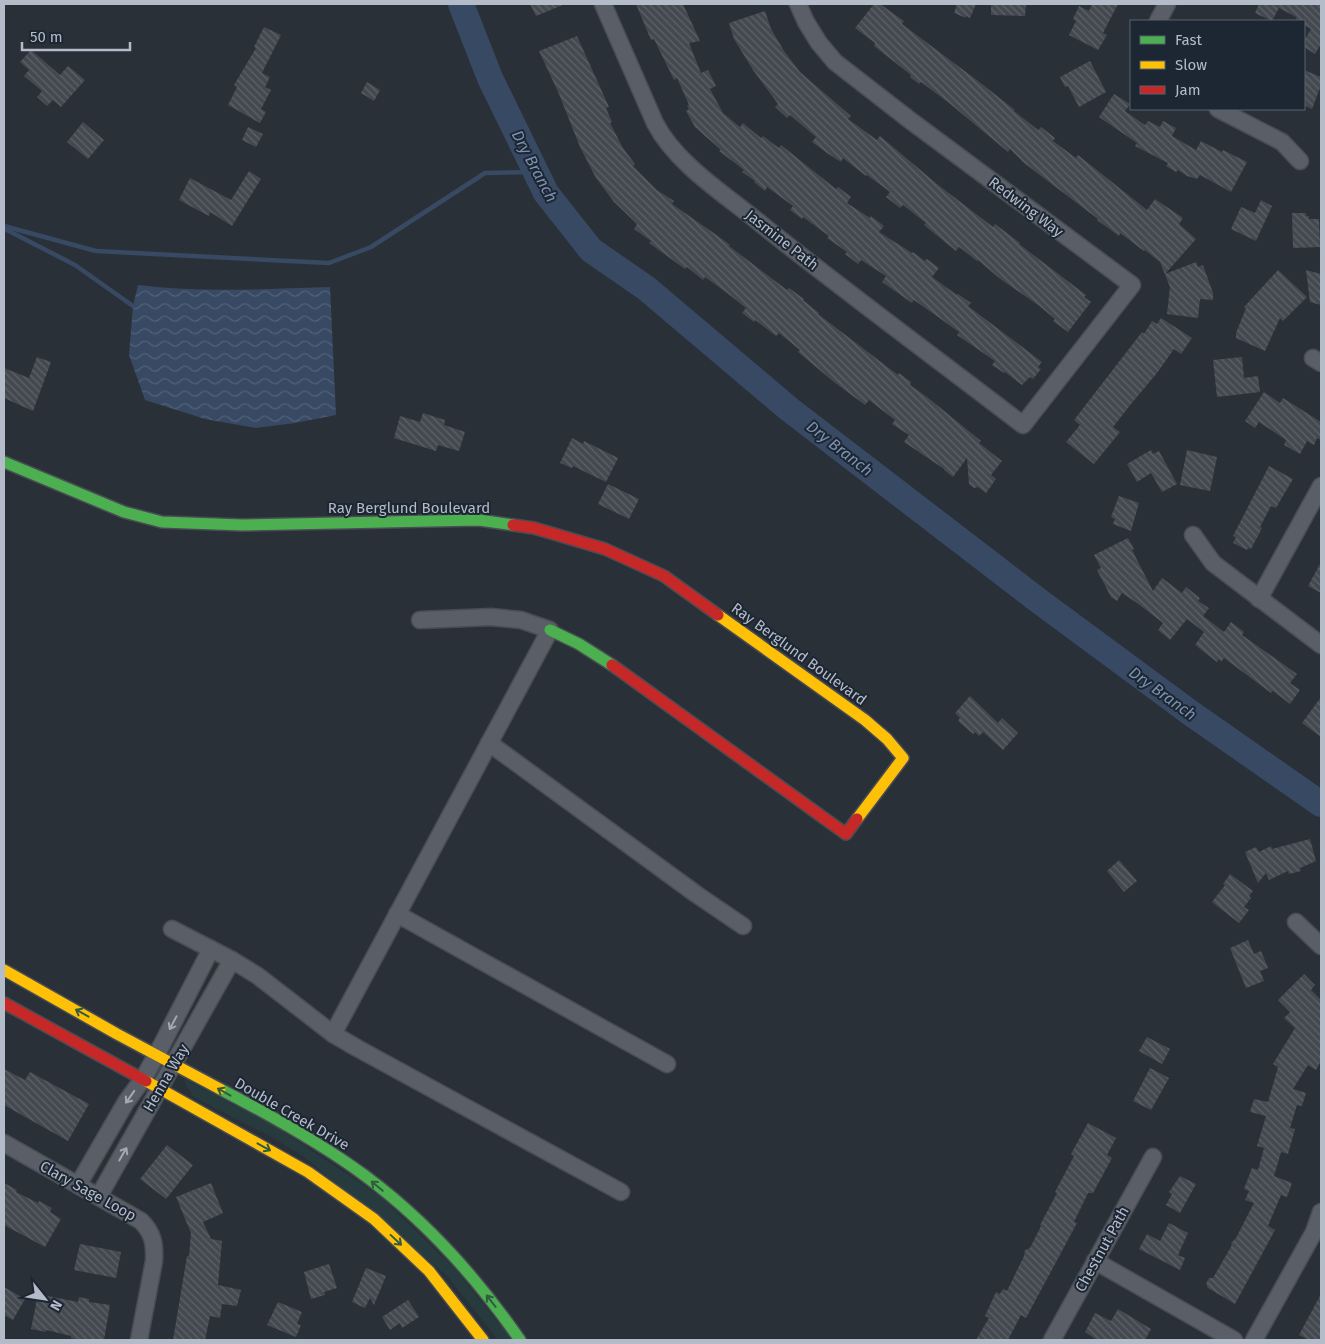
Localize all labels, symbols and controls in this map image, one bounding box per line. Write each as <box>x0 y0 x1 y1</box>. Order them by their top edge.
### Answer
scale bar <box>22 20 130 52</box>
legend <box>1130 20 1305 110</box>
text: 50 m <box>30 28 63 46</box>
text: Fast <box>1175 31 1202 49</box>
text: Slow <box>1175 56 1207 74</box>
text: Jam <box>1175 81 1201 99</box>
water label: Dry Branch <box>508 127 561 205</box>
street label: Redwing Way <box>985 173 1067 241</box>
street label: Jasmine Path <box>742 206 822 274</box>
water label: Dry Branch <box>803 417 877 480</box>
street label: Ray Berglund Boulevard <box>328 499 490 517</box>
street label: Ray Berglund Boulevard <box>728 599 870 709</box>
water label: Dry Branch <box>1125 663 1200 724</box>
one-way arrow <box>75 1008 89 1018</box>
one-way arrow <box>168 1016 178 1031</box>
street label: Henna Way <box>139 1040 193 1115</box>
street label: Double Creek Drive <box>232 1074 352 1154</box>
one-way arrow <box>217 1086 232 1096</box>
one-way arrow <box>125 1090 135 1104</box>
one-way arrow <box>256 1142 270 1152</box>
one-way arrow <box>118 1147 128 1161</box>
street label: Clary Sage Loop <box>37 1157 139 1225</box>
one-way arrow <box>371 1181 384 1192</box>
street label: Chestnut Path <box>1071 1203 1133 1295</box>
one-way arrow <box>390 1234 402 1246</box>
north arrow <box>20 1274 70 1324</box>
one-way arrow <box>486 1295 497 1308</box>
text: N <box>46 1297 66 1314</box>

